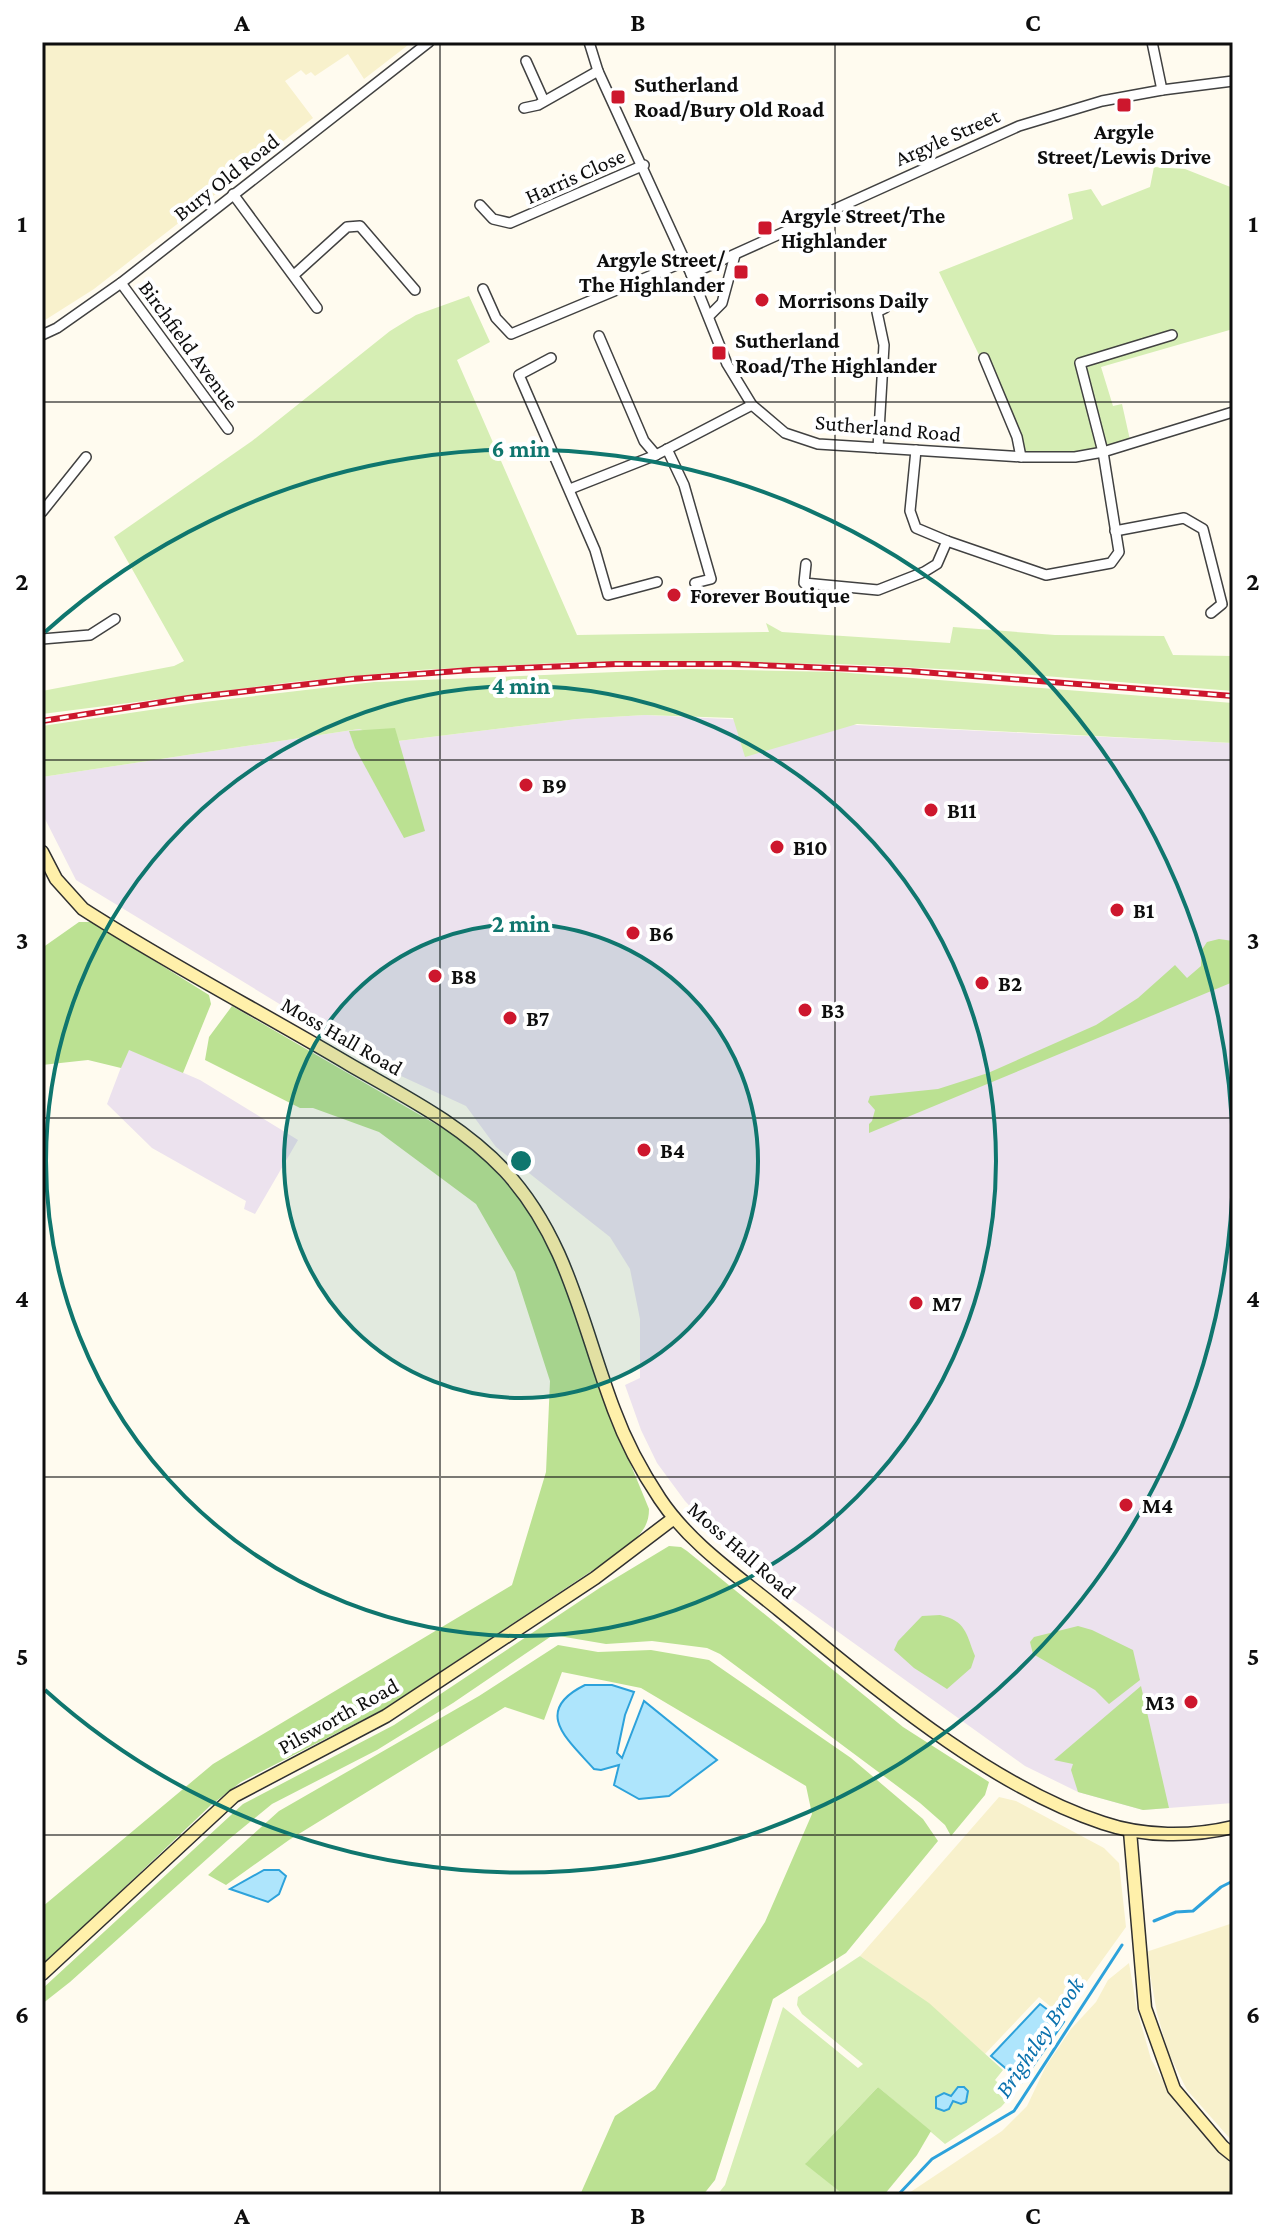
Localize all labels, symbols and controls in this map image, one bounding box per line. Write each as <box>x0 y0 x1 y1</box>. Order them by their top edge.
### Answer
text: A <box>233 8 250 37</box>
text: B <box>630 8 646 37</box>
text: C <box>1025 8 1041 37</box>
place label: Sutherland Road/Bury Old Road <box>634 72 824 122</box>
marker: Sutherland Road/Bury Old Road <box>609 88 627 106</box>
marker: Argyle Street/Lewis Drive <box>1115 96 1133 114</box>
street label: Argyle Street <box>891 103 1004 171</box>
place label: Argyle Street/Lewis Drive <box>1037 119 1211 169</box>
street label: Bury Old Road <box>168 128 284 226</box>
street label: Harris Close <box>521 143 629 209</box>
place label: Argyle Street/The Highlander <box>780 203 945 253</box>
text: 1 <box>17 209 27 238</box>
text: 1 <box>1248 209 1258 238</box>
marker: Argyle Street/The Highlander <box>756 219 774 237</box>
place label: Argyle Street/ The Highlander <box>579 247 726 297</box>
marker: Argyle Street/ The Highlander <box>732 263 750 281</box>
street label: Birchfield Avenue <box>134 275 244 415</box>
place label: Morrisons Daily <box>778 288 929 313</box>
marker: Morrisons Daily <box>753 291 771 309</box>
place label: Sutherland Road/The Highlander <box>735 328 937 378</box>
marker: Sutherland Road/The Highlander <box>710 344 728 362</box>
street label: Sutherland Road <box>814 409 962 447</box>
text: 6 min <box>492 435 551 462</box>
text: 2 <box>15 567 29 596</box>
text: 2 <box>1246 567 1260 596</box>
place label: Forever Boutique <box>690 583 850 608</box>
marker: Forever Boutique <box>665 586 683 604</box>
text: 4 min <box>492 672 551 699</box>
place label: B9 <box>542 773 567 798</box>
marker: B9 <box>517 776 535 794</box>
place label: B11 <box>947 798 976 823</box>
marker: B11 <box>922 801 940 819</box>
place label: B10 <box>793 835 828 860</box>
marker: B10 <box>768 838 786 856</box>
place label: B1 <box>1133 898 1154 923</box>
marker: B1 <box>1108 901 1126 919</box>
text: 2 min <box>492 910 550 937</box>
place label: B6 <box>649 921 674 946</box>
marker: B6 <box>624 924 642 942</box>
text: 3 <box>16 926 28 955</box>
text: 3 <box>1247 926 1259 955</box>
place label: B8 <box>451 964 477 989</box>
marker: B8 <box>426 967 444 985</box>
place label: B2 <box>998 971 1022 996</box>
marker: B2 <box>973 974 991 992</box>
street label: Moss Hall Road <box>277 991 407 1081</box>
place label: B3 <box>821 998 845 1023</box>
marker: B3 <box>796 1001 814 1019</box>
place label: B7 <box>526 1006 549 1031</box>
marker: B7 <box>501 1009 519 1027</box>
place label: B4 <box>660 1138 685 1163</box>
marker: B4 <box>635 1141 653 1159</box>
centre of rings <box>507 1147 535 1175</box>
text: 4 <box>15 1284 29 1313</box>
text: 4 <box>1246 1284 1260 1313</box>
place label: M7 <box>932 1291 962 1316</box>
marker: M7 <box>907 1294 925 1312</box>
place label: M4 <box>1142 1493 1173 1518</box>
street label: Moss Hall Road <box>683 1496 802 1604</box>
marker: M4 <box>1117 1496 1135 1514</box>
text: 5 <box>16 1642 28 1671</box>
text: 5 <box>1247 1642 1259 1671</box>
street label: Pilsworth Road <box>273 1672 403 1759</box>
place label: M3 <box>1145 1690 1175 1715</box>
marker: M3 <box>1182 1693 1200 1711</box>
water label: Brightley Brook <box>989 1971 1090 2102</box>
text: 6 <box>15 2000 29 2029</box>
text: 6 <box>1246 2000 1260 2029</box>
text: A <box>233 2201 250 2230</box>
text: B <box>630 2201 646 2230</box>
text: C <box>1025 2201 1041 2230</box>

